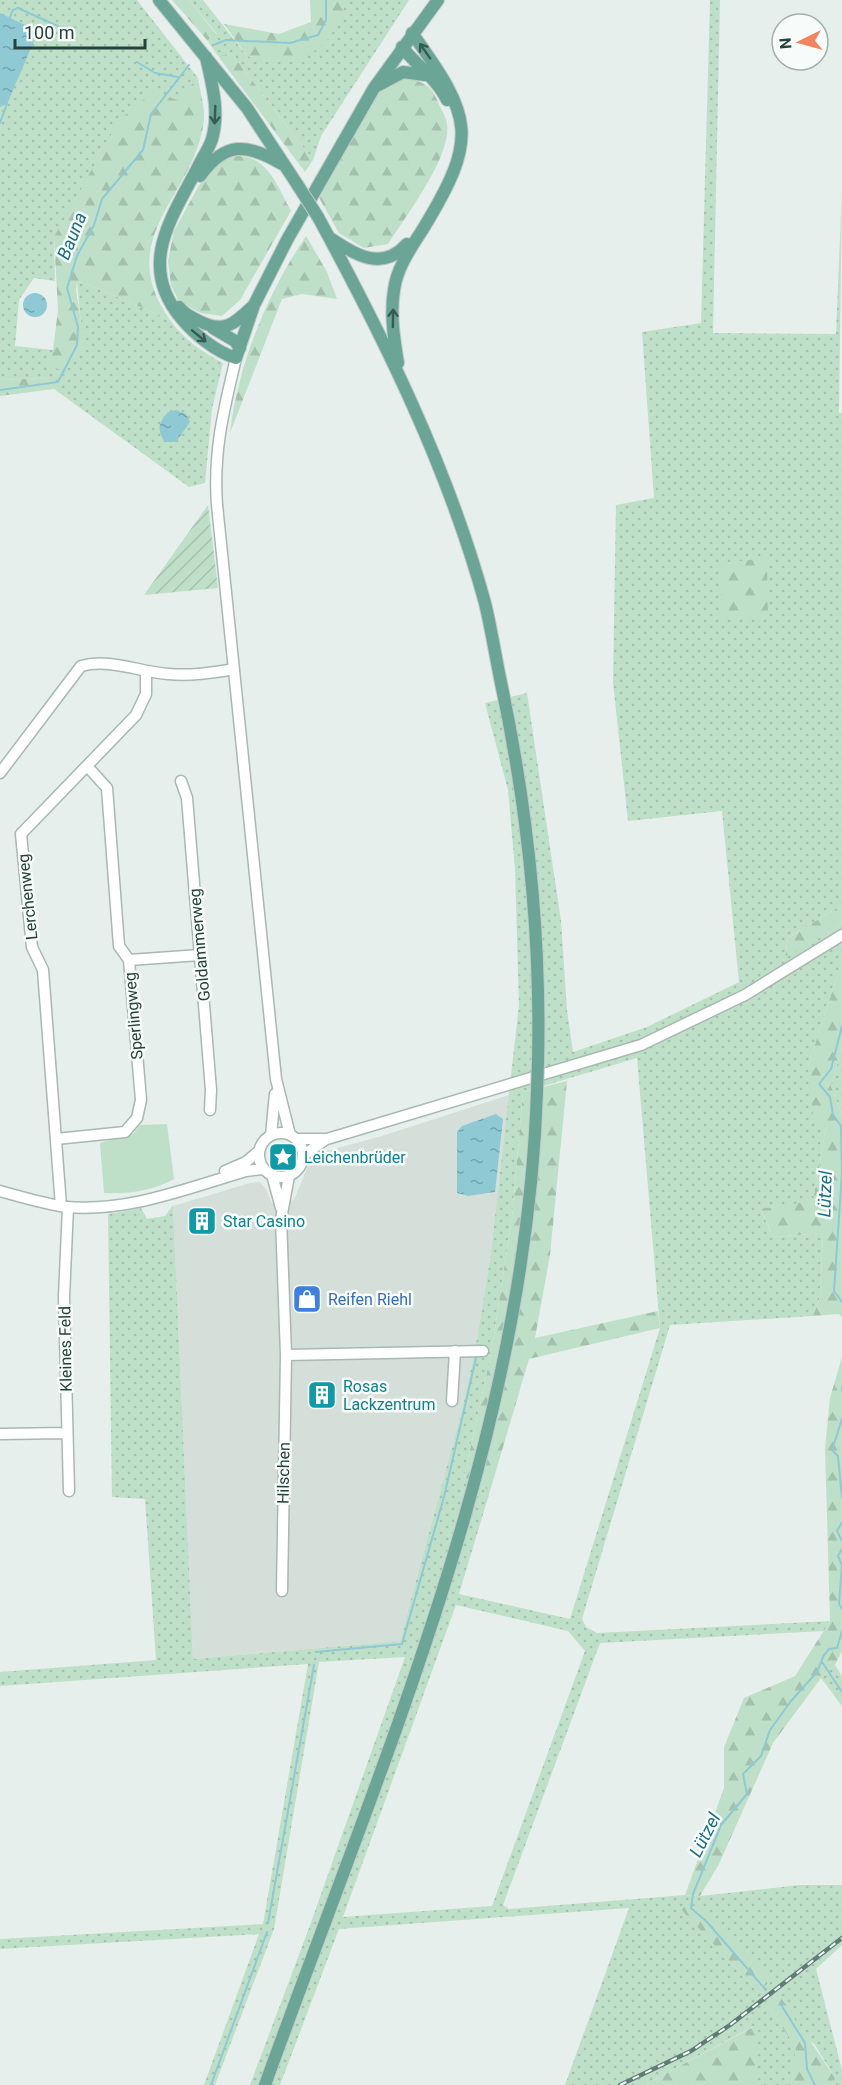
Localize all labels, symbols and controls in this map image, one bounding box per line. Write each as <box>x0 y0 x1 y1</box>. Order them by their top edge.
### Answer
scale bar <box>15 12 146 50</box>
north arrow <box>770 12 830 72</box>
text: 100 m <box>24 22 75 43</box>
text: N <box>776 37 796 50</box>
one-way arrow <box>419 44 431 60</box>
one-way arrow <box>209 105 221 124</box>
water label: Bauna <box>53 209 90 263</box>
one-way arrow <box>387 308 399 328</box>
one-way arrow <box>191 329 207 342</box>
street label: Lerchenweg <box>14 853 41 941</box>
street label: Goldammerweg <box>185 888 214 1002</box>
street label: Sperlingweg <box>120 972 147 1060</box>
place icon: Leichenbrüder <box>267 1141 299 1173</box>
place label: Leichenbrüder <box>304 1148 406 1167</box>
water label: Lützel <box>813 1170 836 1218</box>
building icon: Star Casino <box>186 1205 218 1237</box>
place label: Star Casino <box>223 1212 305 1231</box>
shop icon: Reifen Riehl <box>291 1283 323 1315</box>
place label: Reifen Riehl <box>328 1290 412 1309</box>
street label: Kleines Feld <box>55 1306 76 1392</box>
place label: Rosas Lackzentrum <box>343 1377 435 1414</box>
building icon: Rosas Lackzentrum <box>306 1379 338 1411</box>
street label: Hilschen <box>273 1442 294 1504</box>
water label: Lützel <box>685 1809 725 1860</box>

